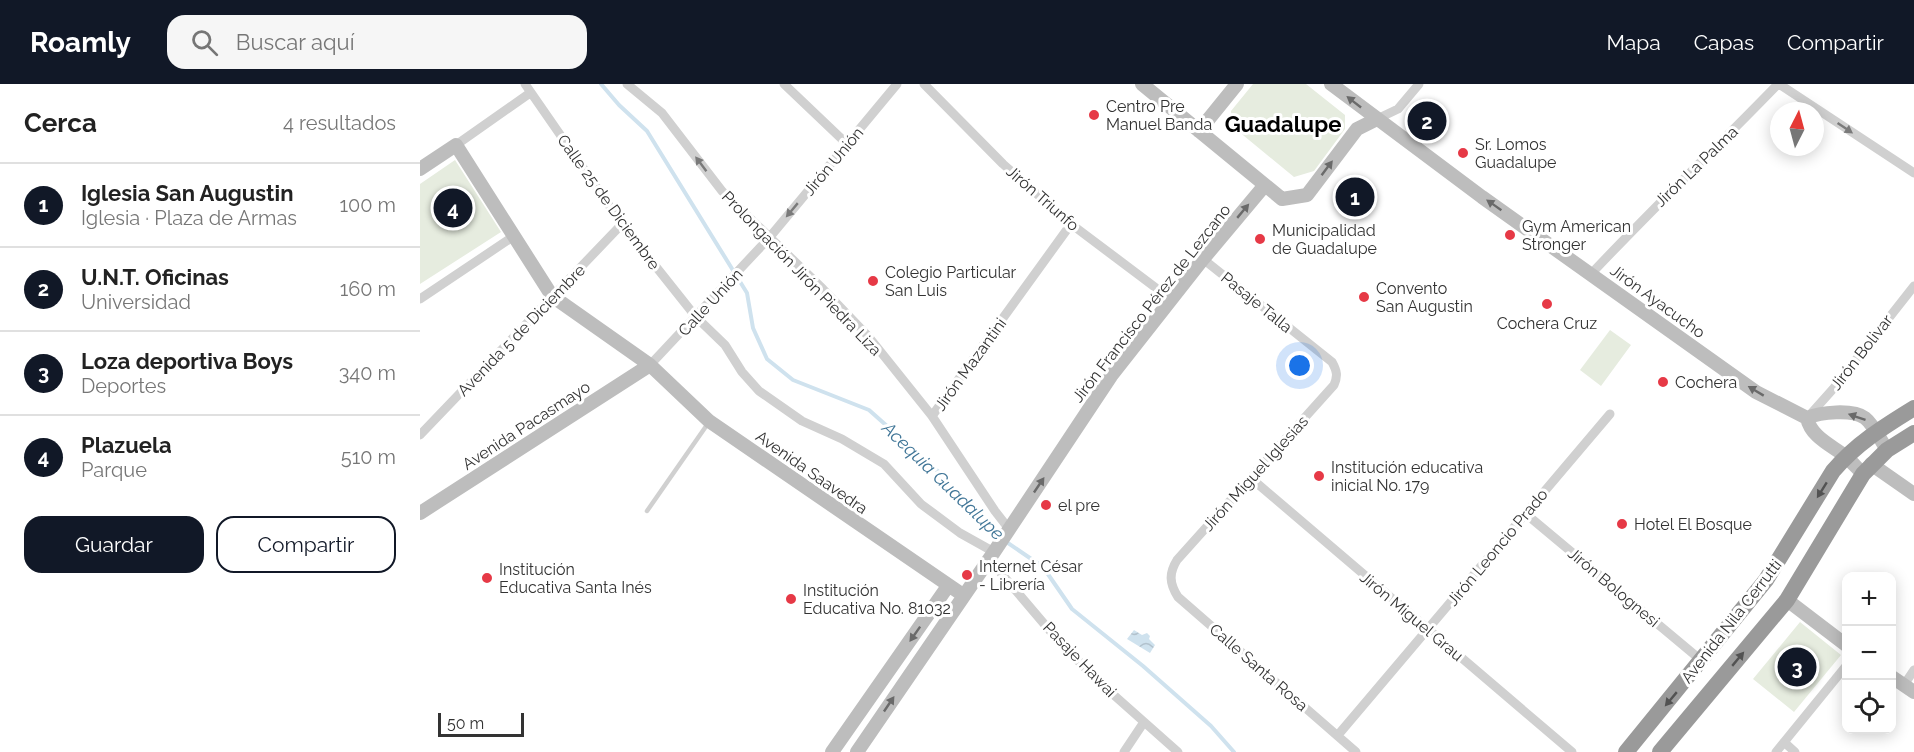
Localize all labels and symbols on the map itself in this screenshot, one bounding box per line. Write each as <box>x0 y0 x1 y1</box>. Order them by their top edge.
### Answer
one-way arrow <box>1346 95 1362 108</box>
place label: Centro Pre Manuel Banda <box>1106 97 1212 134</box>
pin: 2 <box>1408 99 1446 144</box>
north arrow <box>1770 102 1824 156</box>
marker: Centro Pre Manuel Banda <box>1087 108 1101 122</box>
district label: Guadalupe <box>1225 111 1341 137</box>
street label: Jirón La Palma <box>1651 122 1742 211</box>
one-way arrow <box>1837 122 1853 134</box>
street label: Jirón Unión <box>799 123 867 199</box>
street label: Calle 25 de Diciembre <box>553 131 664 274</box>
place label: Sr. Lomos Guadalupe <box>1475 135 1556 172</box>
marker: Sr. Lomos Guadalupe <box>1456 146 1470 160</box>
one-way arrow <box>694 156 707 172</box>
one-way arrow <box>1321 161 1333 176</box>
street label: Jirón Triunfo <box>1003 162 1083 235</box>
pin: 1 <box>1336 174 1374 220</box>
pin: 4 <box>434 186 472 230</box>
street label: Prolongación Jirón Piedra Liza <box>718 187 885 360</box>
one-way arrow <box>1486 199 1502 211</box>
street label: Jirón Francisco Pérez de Lezcano <box>1068 201 1235 406</box>
one-way arrow <box>786 202 799 218</box>
one-way arrow <box>1236 204 1249 219</box>
place label: Gym American Stronger <box>1522 217 1631 254</box>
place label: Municipalidad de Guadalupe <box>1272 221 1377 258</box>
marker: Gym American Stronger <box>1503 228 1517 242</box>
marker: Municipalidad de Guadalupe <box>1253 232 1267 246</box>
street label: Avenida 5 de Diciembre <box>454 261 589 400</box>
street label: Jirón Ayacucho <box>1607 261 1709 342</box>
place label: Colegio Particular San Luis <box>885 263 1017 300</box>
street label: Calle Unión <box>674 265 746 340</box>
street label: Pasaje Talla <box>1217 268 1296 337</box>
marker: Colegio Particular San Luis <box>866 274 880 288</box>
place label: Convento San Augustin <box>1376 279 1473 316</box>
marker: Convento San Augustin <box>1357 290 1371 304</box>
marker: Cochera Cruz <box>1540 297 1554 311</box>
street label: Jirón Bolivar <box>1826 311 1897 394</box>
street label: Jirón Mazantini <box>930 314 1010 414</box>
place label: Cochera Cruz <box>1497 314 1597 333</box>
your location <box>1285 351 1314 380</box>
place label: Cochera <box>1675 373 1737 392</box>
marker: Cochera <box>1656 375 1670 389</box>
street label: Avenida Pacasmayo <box>459 377 594 474</box>
one-way arrow <box>1747 386 1764 397</box>
street label: Jirón Miguel Iglesias <box>1199 411 1312 535</box>
one-way arrow <box>1848 412 1866 421</box>
water label: Acequia Guadalupe <box>878 417 1009 544</box>
street label: Avenida Saavedra <box>752 427 871 518</box>
place label: Institución educativa inicial No. 179 <box>1331 458 1483 495</box>
marker: Institución educativa inicial No. 179 <box>1312 469 1326 483</box>
one-way arrow <box>1033 477 1045 493</box>
one-way arrow <box>1816 482 1827 498</box>
street label: Jirón Leoncio Prado <box>1443 485 1552 610</box>
place label: el pre <box>1058 496 1100 515</box>
marker: el pre <box>1039 498 1053 512</box>
place label: Hotel El Bosque <box>1634 515 1752 534</box>
marker: Hotel El Bosque <box>1615 517 1629 531</box>
street label: Jirón Bolognesi <box>1564 544 1663 631</box>
street label: Avenida Nila Cerrutti <box>1677 556 1786 687</box>
place label: Internet César - Librería <box>979 557 1083 594</box>
place label: Institución Educativa Santa Inés <box>499 560 652 597</box>
marker: Internet César - Librería <box>960 568 974 582</box>
street label: Jirón Miguel Grau <box>1356 568 1467 665</box>
marker: Institución Educativa Santa Inés <box>480 571 494 585</box>
place label: Institución Educativa No. 81032 <box>803 581 951 618</box>
marker: Institución Educativa No. 81032 <box>784 592 798 606</box>
street label: Pasaje Hawai <box>1039 618 1120 701</box>
street label: Calle Santa Rosa <box>1206 620 1312 715</box>
one-way arrow <box>909 625 921 641</box>
pin: 3 <box>1778 644 1816 690</box>
one-way arrow <box>1731 652 1744 667</box>
one-way arrow <box>1664 691 1677 707</box>
one-way arrow <box>884 695 895 712</box>
scale bar <box>438 710 524 738</box>

